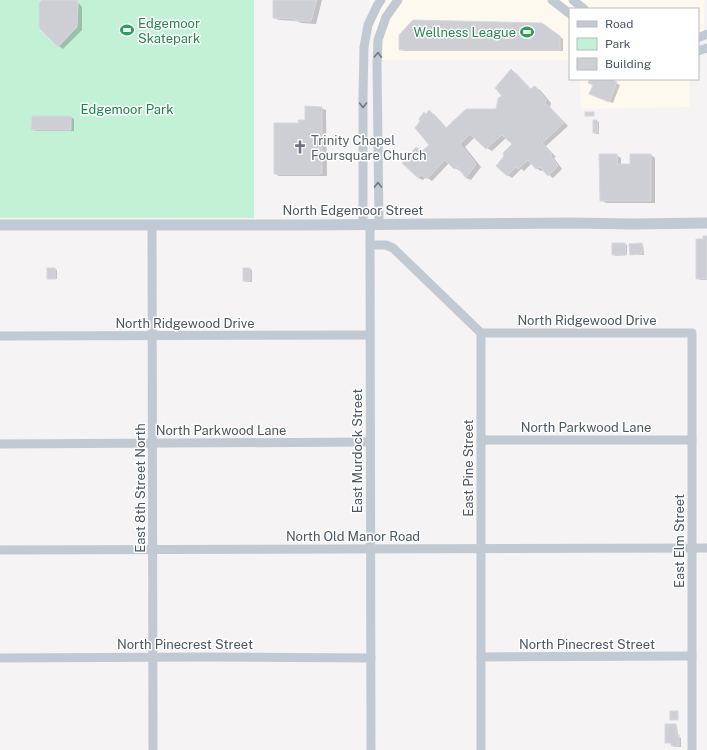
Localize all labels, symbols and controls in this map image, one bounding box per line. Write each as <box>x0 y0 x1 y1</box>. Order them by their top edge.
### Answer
legend <box>569 8 699 80</box>
place label: Edgemoor Skatepark <box>138 16 200 46</box>
text: Road <box>605 17 633 31</box>
sports icon: Edgemoor Skatepark <box>119 22 135 38</box>
sports icon: Wellness League <box>519 24 535 40</box>
place label: Wellness League <box>414 25 516 40</box>
text: Park <box>605 37 631 51</box>
one-way arrow <box>373 52 382 58</box>
text: Building <box>605 57 651 71</box>
park label: Edgemoor Park <box>81 102 173 117</box>
one-way arrow <box>359 102 367 108</box>
place label: Trinity Chapel Foursquare Church <box>311 133 427 163</box>
church icon: Trinity Chapel Foursquare Church <box>292 139 308 155</box>
one-way arrow <box>374 182 382 188</box>
street label: North Edgemoor Street <box>283 203 423 218</box>
street label: North Ridgewood Drive <box>517 313 657 328</box>
street label: North Ridgewood Drive <box>115 316 255 331</box>
street label: East Murdock Street <box>350 389 365 513</box>
street label: East Pine Street <box>461 419 476 517</box>
street label: North Parkwood Lane <box>521 420 651 435</box>
street label: East 8th Street North <box>133 423 148 553</box>
street label: North Parkwood Lane <box>156 423 286 438</box>
street label: East Elm Street <box>672 494 687 588</box>
street label: North Old Manor Road <box>286 529 420 544</box>
street label: North Pinecrest Street <box>117 637 253 652</box>
street label: North Pinecrest Street <box>519 637 655 652</box>

